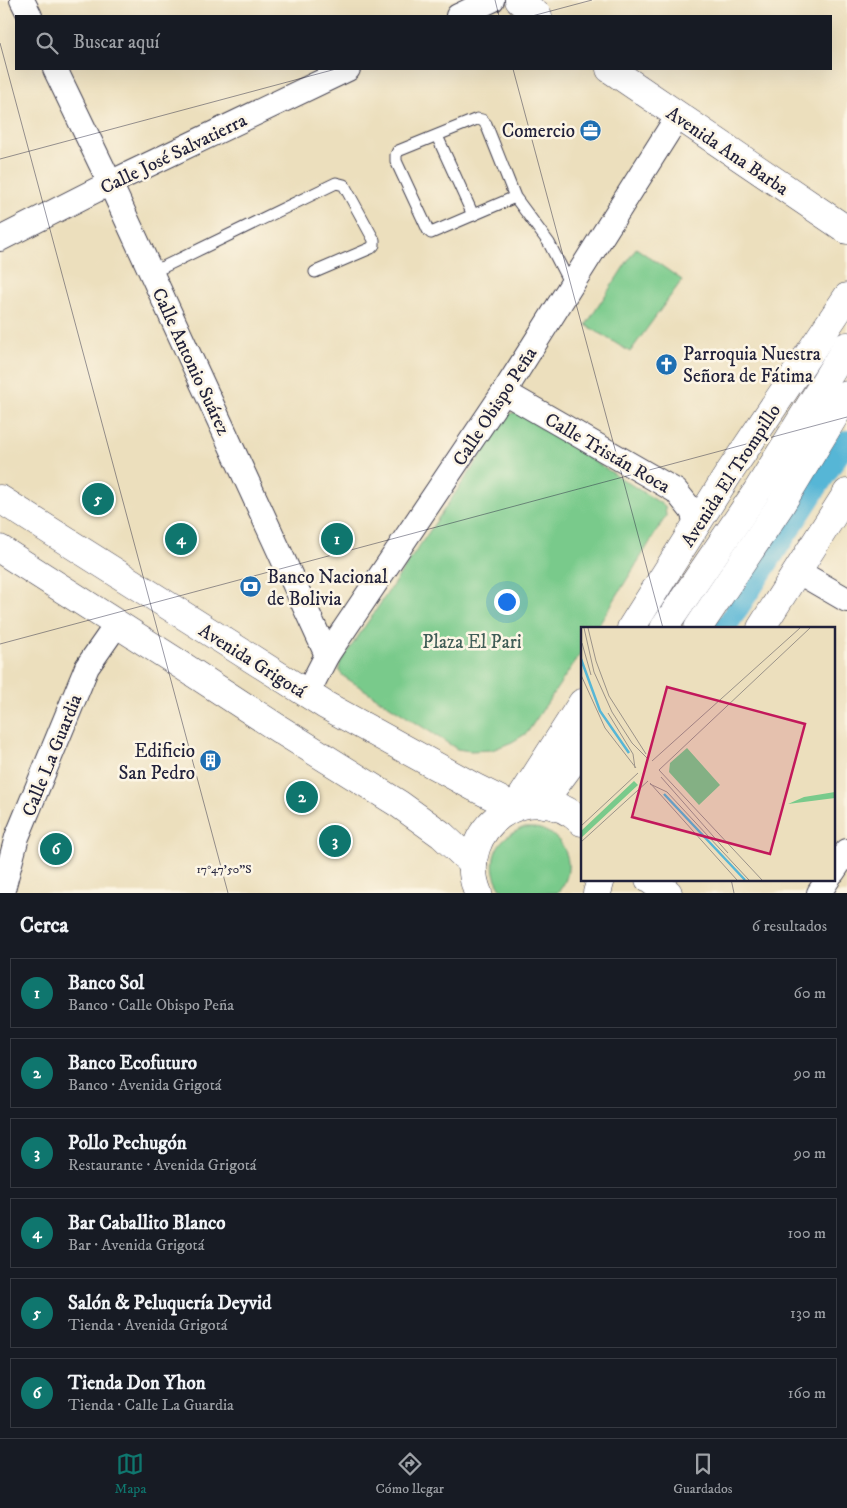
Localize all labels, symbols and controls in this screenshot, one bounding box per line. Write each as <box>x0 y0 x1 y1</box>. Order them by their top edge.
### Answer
search box <box>15 15 832 70</box>
icon: search <box>33 29 61 57</box>
text: Buscar aquí <box>73 31 159 54</box>
street label: Avenida Ana Barba <box>662 102 793 201</box>
street label: Calle José Salvatierra <box>97 109 251 200</box>
office icon: Comercio <box>579 118 603 142</box>
place label: Comercio <box>502 120 575 143</box>
street label: Calle Antonio Suárez <box>146 284 235 439</box>
street label: Calle Obispo Peña <box>448 343 542 471</box>
place label: Parroquia Nuestra Señora de Fátima <box>683 343 821 388</box>
church icon: Parroquia Nuestra Señora de Fátima <box>655 352 679 376</box>
street label: Avenida El Trompillo <box>677 400 786 552</box>
street label: Calle Tristán Roca <box>540 408 674 498</box>
pin: 5 <box>82 480 114 518</box>
pin: 4 <box>165 520 197 558</box>
pin: 1 <box>321 520 353 558</box>
place label: Banco Nacional de Bolivia <box>267 566 388 611</box>
bank icon: Banco Nacional de Bolivia <box>239 575 263 599</box>
your location <box>494 589 520 615</box>
street label: Avenida Grigotá <box>194 619 310 703</box>
inset map <box>581 627 834 881</box>
park label: Plaza El Pari <box>422 631 522 654</box>
street label: Calle La Guardia <box>17 691 87 820</box>
place label: Edificio San Pedro <box>119 740 195 785</box>
building icon: Edificio San Pedro <box>199 749 223 773</box>
pin: 2 <box>286 778 318 816</box>
pin: 3 <box>319 822 351 860</box>
pin: 6 <box>40 830 72 868</box>
text: 17°47'50"S <box>196 862 252 877</box>
text: Cerca <box>20 913 68 939</box>
text: 6 resultados <box>752 916 827 936</box>
text: Banco Sol <box>68 972 144 995</box>
text: 1 <box>34 983 40 1003</box>
text: 60 m <box>794 983 826 1003</box>
text: Banco · Calle Obispo Peña <box>68 995 234 1015</box>
text: Banco Ecofuturo <box>68 1052 197 1075</box>
text: 2 <box>33 1063 41 1083</box>
text: 90 m <box>794 1063 826 1083</box>
text: Banco · Avenida Grigotá <box>68 1075 222 1095</box>
text: Pollo Pechugón <box>68 1132 187 1155</box>
text: 3 <box>34 1143 40 1163</box>
text: 90 m <box>794 1143 826 1163</box>
text: Restaurante · Avenida Grigotá <box>68 1155 257 1175</box>
text: Bar Caballito Blanco <box>68 1212 226 1235</box>
text: 4 <box>32 1223 42 1243</box>
text: 100 m <box>788 1223 826 1243</box>
text: Bar · Avenida Grigotá <box>68 1235 205 1255</box>
text: Salón & Peluquería Deyvid <box>68 1292 271 1315</box>
text: 5 <box>33 1303 41 1323</box>
text: 130 m <box>790 1303 826 1323</box>
text: Tienda · Avenida Grigotá <box>68 1315 228 1335</box>
text: Tienda Don Yhon <box>68 1372 206 1395</box>
text: 6 <box>33 1383 41 1403</box>
text: 160 m <box>788 1383 826 1403</box>
text: Tienda · Calle La Guardia <box>68 1395 234 1415</box>
tab: Mapa <box>115 1450 146 1498</box>
tab: Cómo llegar <box>376 1450 444 1498</box>
tab: Guardados <box>673 1450 732 1498</box>

